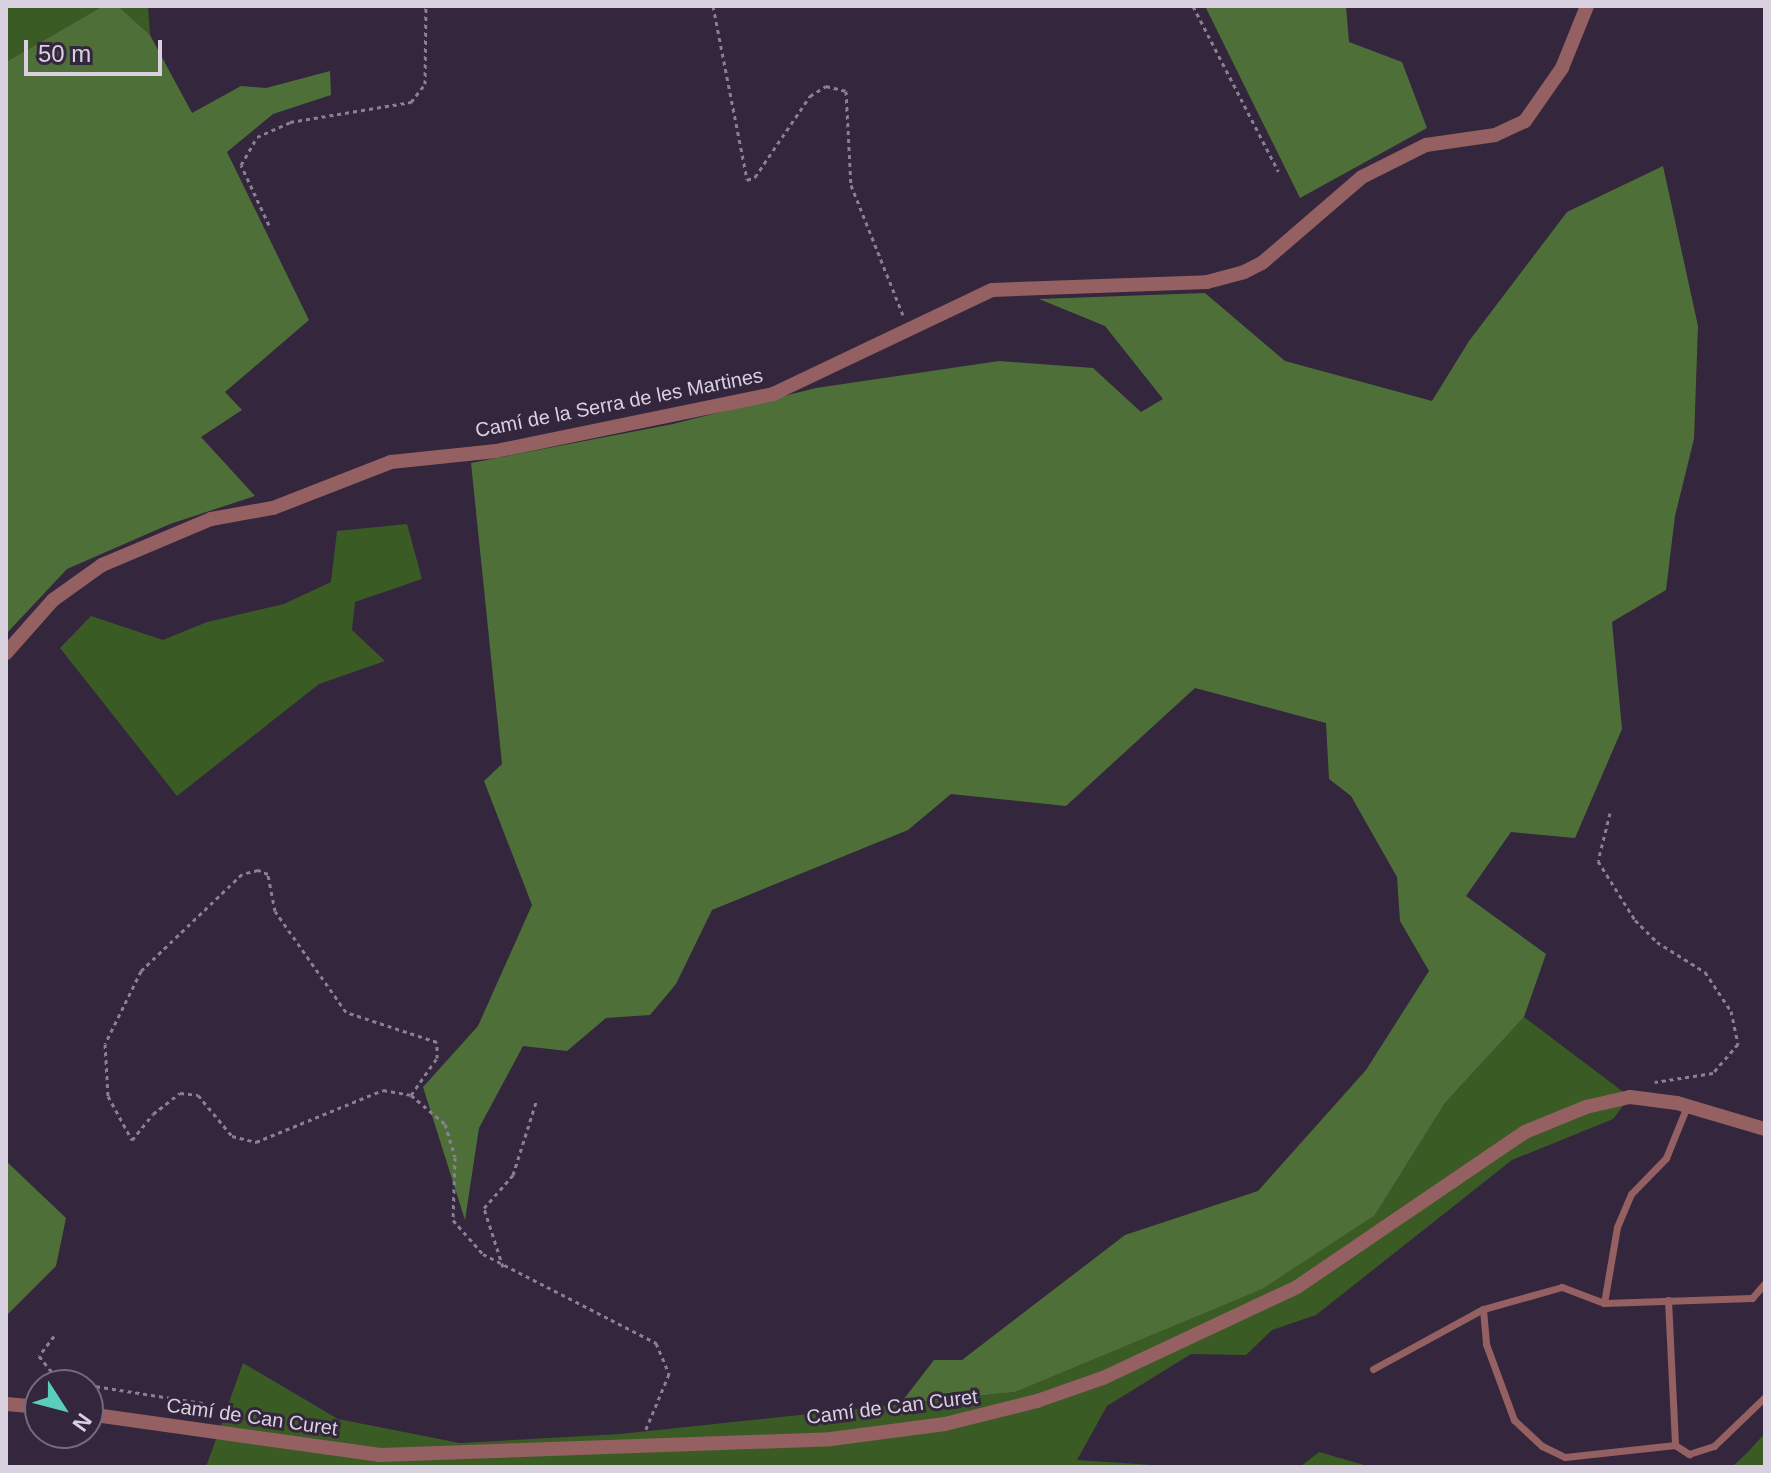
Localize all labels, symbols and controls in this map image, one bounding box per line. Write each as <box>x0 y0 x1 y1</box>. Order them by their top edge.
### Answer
scale bar <box>28 24 166 74</box>
text: 50 m <box>38 40 91 67</box>
street label: Camí de la Serra de les Martines <box>473 363 765 443</box>
north arrow <box>24 1369 104 1449</box>
street label: Camí de Can Curet <box>805 1385 979 1429</box>
street label: Camí de Can Curet <box>165 1393 339 1441</box>
text: N <box>67 1408 97 1436</box>

